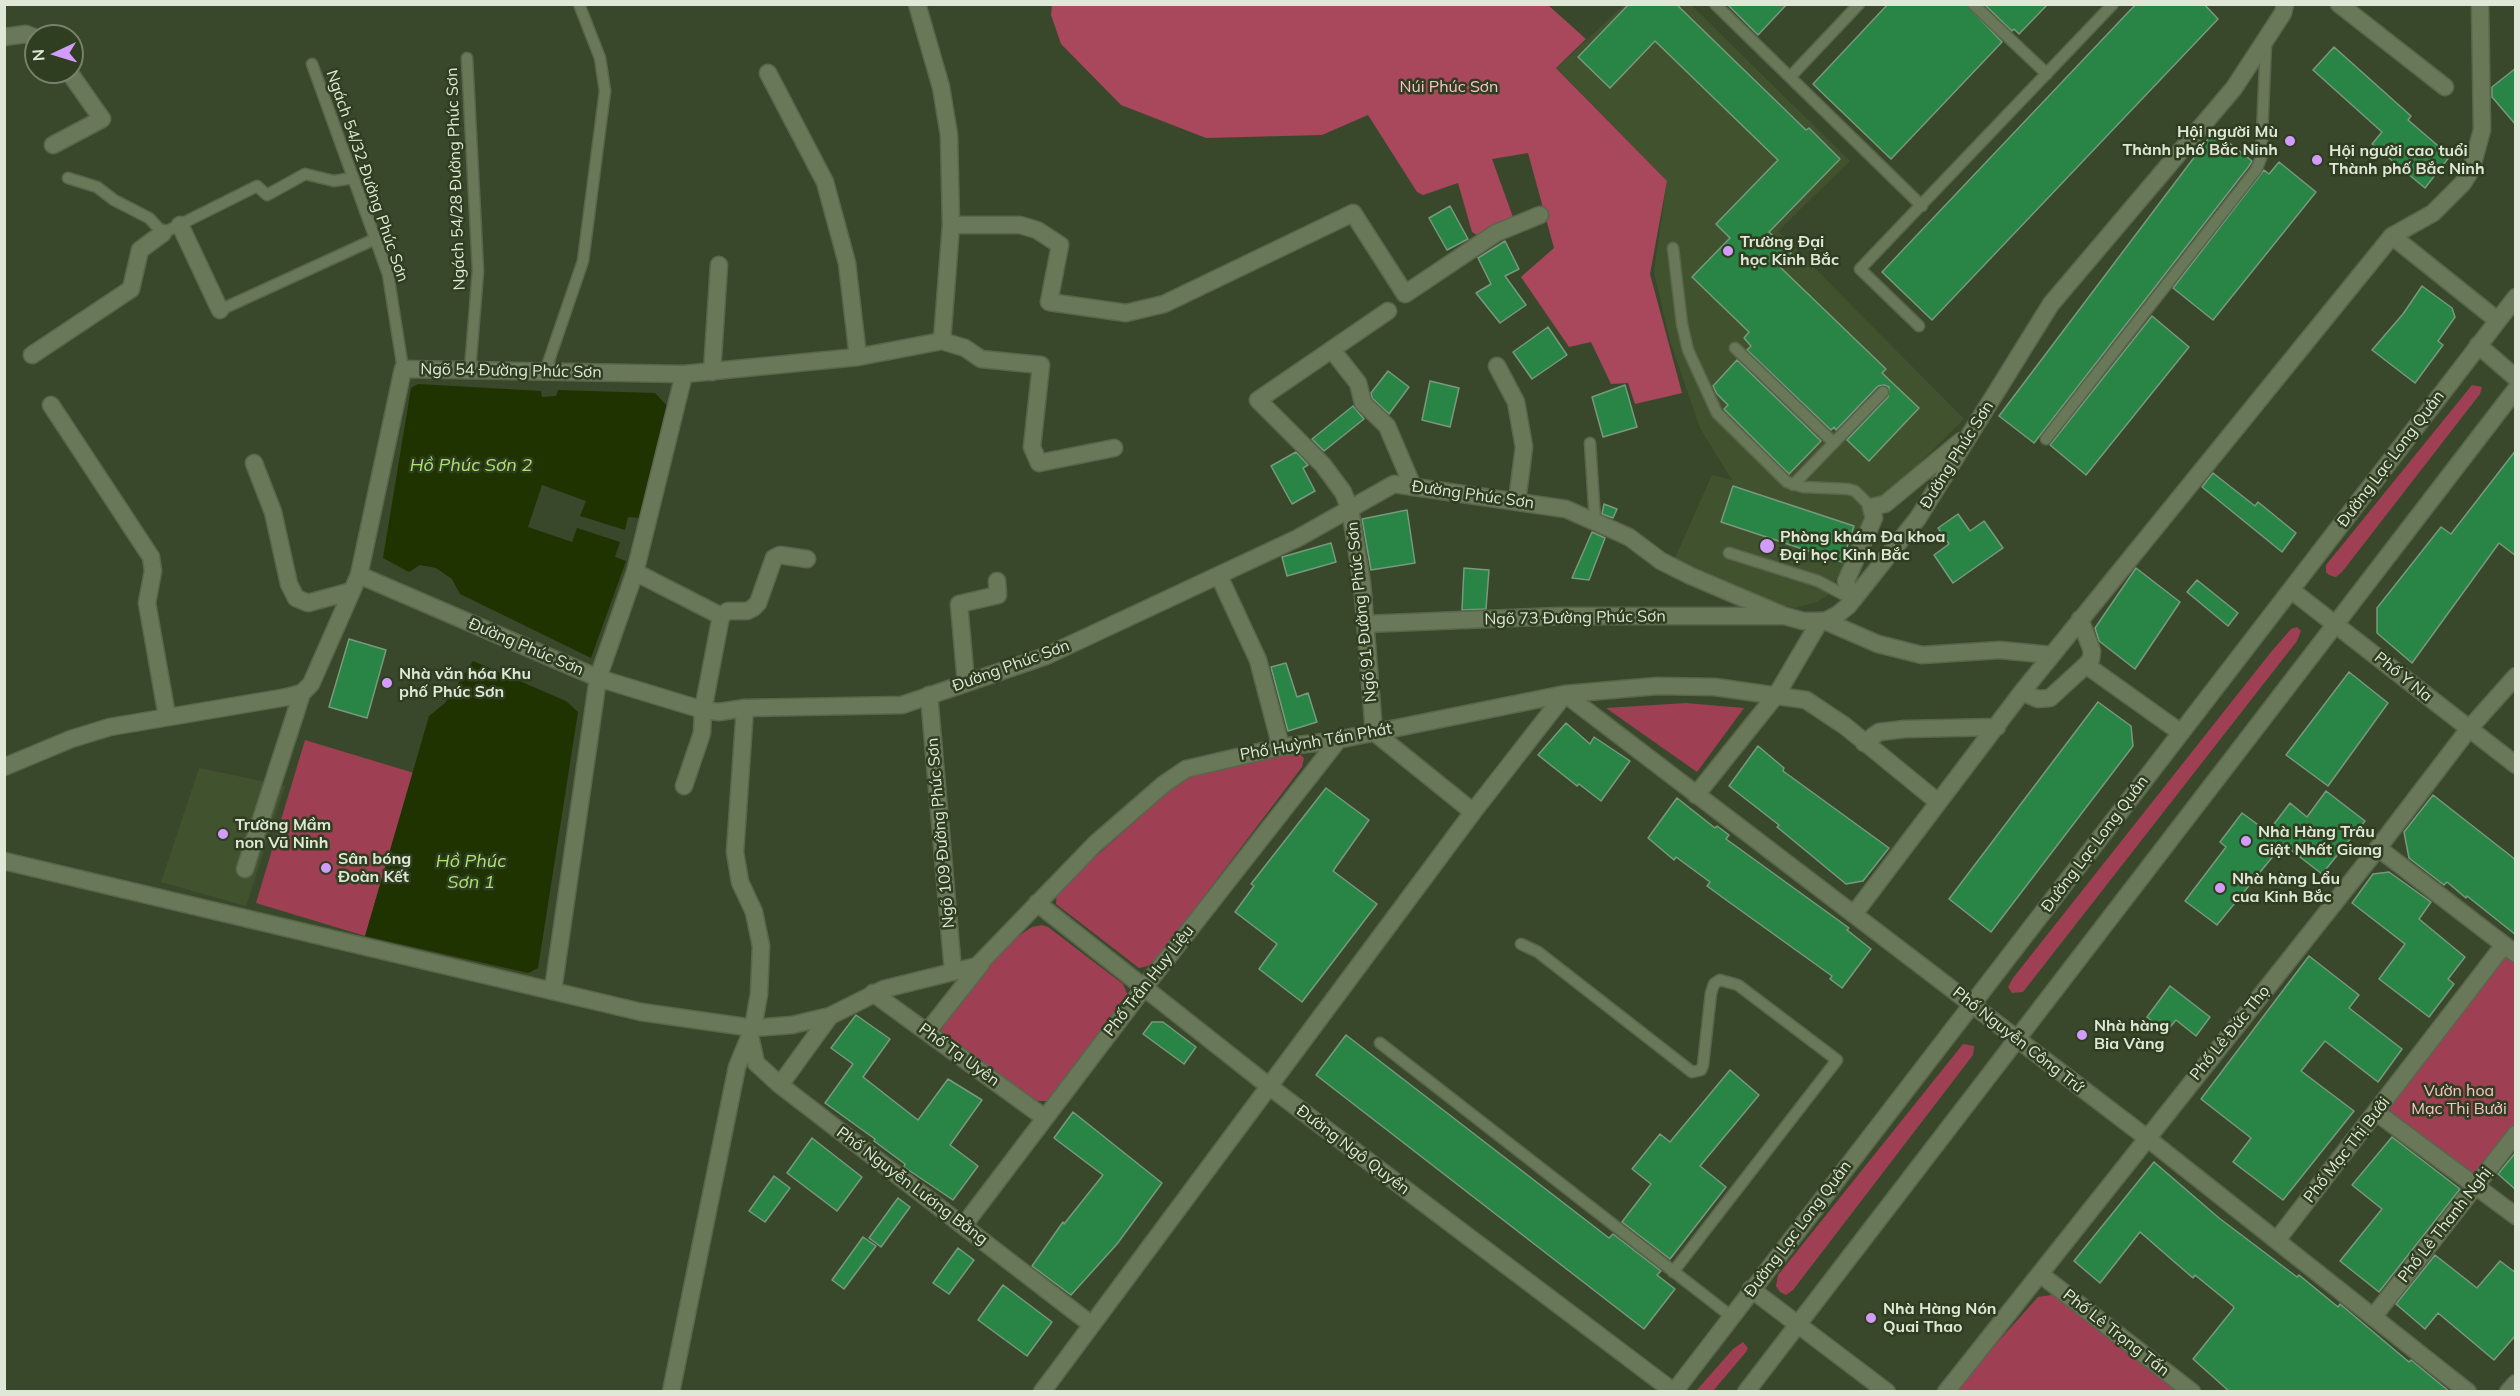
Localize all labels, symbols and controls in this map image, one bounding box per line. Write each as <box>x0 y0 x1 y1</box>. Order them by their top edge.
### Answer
north arrow <box>24 24 84 84</box>
text: N <box>28 48 48 62</box>
street label: Ngách 54/32 Đường Phúc Sơn <box>322 67 412 285</box>
street label: Ngách 54/28 Đường Phúc Sơn <box>443 67 469 291</box>
park label: Núi Phúc Sơn <box>1400 77 1498 97</box>
place label: Hội người Mù Thành phố Bắc Ninh <box>2122 122 2278 160</box>
marker: Hội người Mù Thành phố Bắc Ninh <box>2283 134 2297 148</box>
place label: Hội người cao tuổi Thành phố Bắc Ninh <box>2329 141 2485 179</box>
marker: Hội người cao tuổi Thành phố Bắc Ninh <box>2310 153 2324 167</box>
place label: Trường Đại học Kinh Bắc <box>1740 232 1839 270</box>
marker: Trường Đại học Kinh Bắc <box>1721 244 1735 258</box>
street label: Ngõ 54 Đường Phúc Sơn <box>420 360 602 382</box>
street label: Đường Lạc Long Quân <box>2334 387 2448 531</box>
street label: Đường Phúc Sơn <box>1916 398 1998 512</box>
water label: Hồ Phúc Sơn 2 <box>410 455 532 477</box>
street label: Đường Phúc Sơn <box>1411 477 1535 513</box>
street label: Ngõ 91 Đường Phúc Sơn <box>1343 521 1381 703</box>
place label: Phòng khám Đa khoa Đại học Kinh Bắc <box>1780 527 1945 565</box>
marker: Phòng khám Đa khoa Đại học Kinh Bắc <box>1758 537 1776 555</box>
street label: Ngõ 73 Đường Phúc Sơn <box>1484 607 1666 629</box>
street label: Đường Phúc Sơn <box>466 614 586 680</box>
street label: Đường Phúc Sơn <box>950 636 1072 696</box>
street label: Phố Y Na <box>2370 648 2436 706</box>
place label: Nhà văn hóa Khu phố Phúc Sơn <box>399 664 531 702</box>
marker: Nhà văn hóa Khu phố Phúc Sơn <box>380 676 394 690</box>
street label: Phố Huỳnh Tấn Phát <box>1239 719 1393 765</box>
street label: Ngõ 109 Đường Phúc Sơn <box>923 737 959 929</box>
street label: Đường Lạc Long Quân <box>2038 772 2152 916</box>
place label: Trường Mầm non Vũ Ninh <box>235 815 331 853</box>
place label: Nhà Hàng Trâu Giật Nhất Giang <box>2258 822 2382 860</box>
marker: Trường Mầm non Vũ Ninh <box>216 827 230 841</box>
marker: Nhà Hàng Trâu Giật Nhất Giang <box>2239 834 2253 848</box>
place label: Sân bóng Đoàn Kết <box>338 849 411 887</box>
water label: Hồ Phúc Sơn 1 <box>436 851 506 894</box>
marker: Sân bóng Đoàn Kết <box>319 861 333 875</box>
place label: Nhà hàng Lẩu cua Kinh Bắc <box>2232 869 2340 907</box>
marker: Nhà hàng Lẩu cua Kinh Bắc <box>2213 881 2227 895</box>
street label: Phố Trần Huy Liệu <box>1100 922 1198 1040</box>
street label: Phố Lê Đức Thọ <box>2186 982 2274 1084</box>
street label: Phố Nguyễn Công Trứ <box>1949 983 2087 1097</box>
place label: Nhà hàng Bia Vàng <box>2094 1016 2169 1054</box>
street label: Phố Tạ Uyên <box>915 1019 1003 1091</box>
marker: Nhà hàng Bia Vàng <box>2075 1028 2089 1042</box>
park label: Vườn hoa Mạc Thị Bưởi <box>2411 1081 2507 1119</box>
street label: Phố Mạc Thị Bưởi <box>2300 1093 2394 1207</box>
street label: Đường Ngô Quyền <box>1293 1101 1413 1199</box>
street label: Phố Nguyễn Lương Bằng <box>833 1123 991 1249</box>
street label: Đường Lạc Long Quân <box>1741 1157 1855 1301</box>
street label: Phố Lê Thanh Nghị <box>2394 1164 2496 1286</box>
street label: Phố Lê Trọng Tấn <box>2059 1285 2173 1381</box>
place label: Nhà Hàng Nón Quai Thao <box>1883 1299 1997 1337</box>
marker: Nhà Hàng Nón Quai Thao <box>1864 1311 1878 1325</box>

